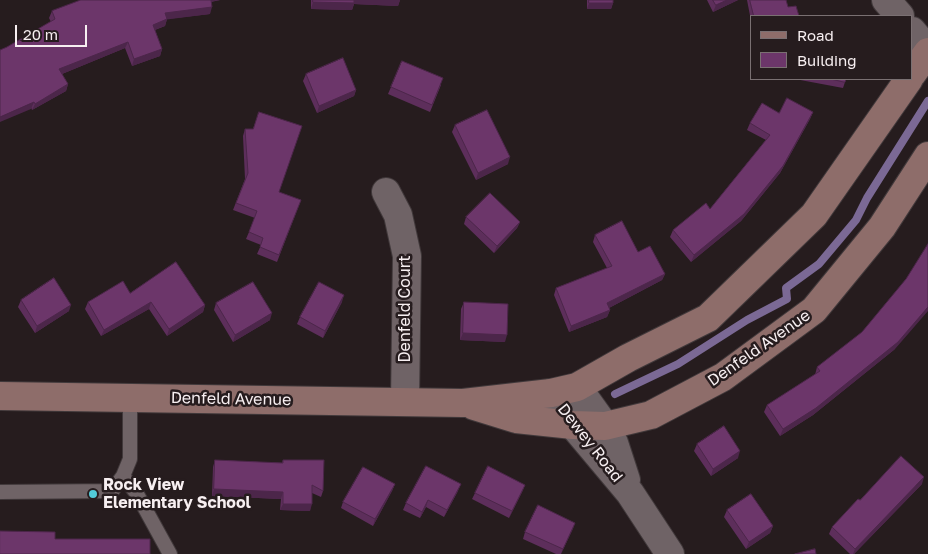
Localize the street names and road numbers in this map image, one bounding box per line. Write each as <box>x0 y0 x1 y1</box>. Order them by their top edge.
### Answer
street label: Denfeld Court <box>395 255 415 363</box>
street label: Denfeld Avenue <box>704 306 814 390</box>
street label: Denfeld Avenue <box>171 388 291 410</box>
street label: Dewey Road <box>553 400 627 486</box>

